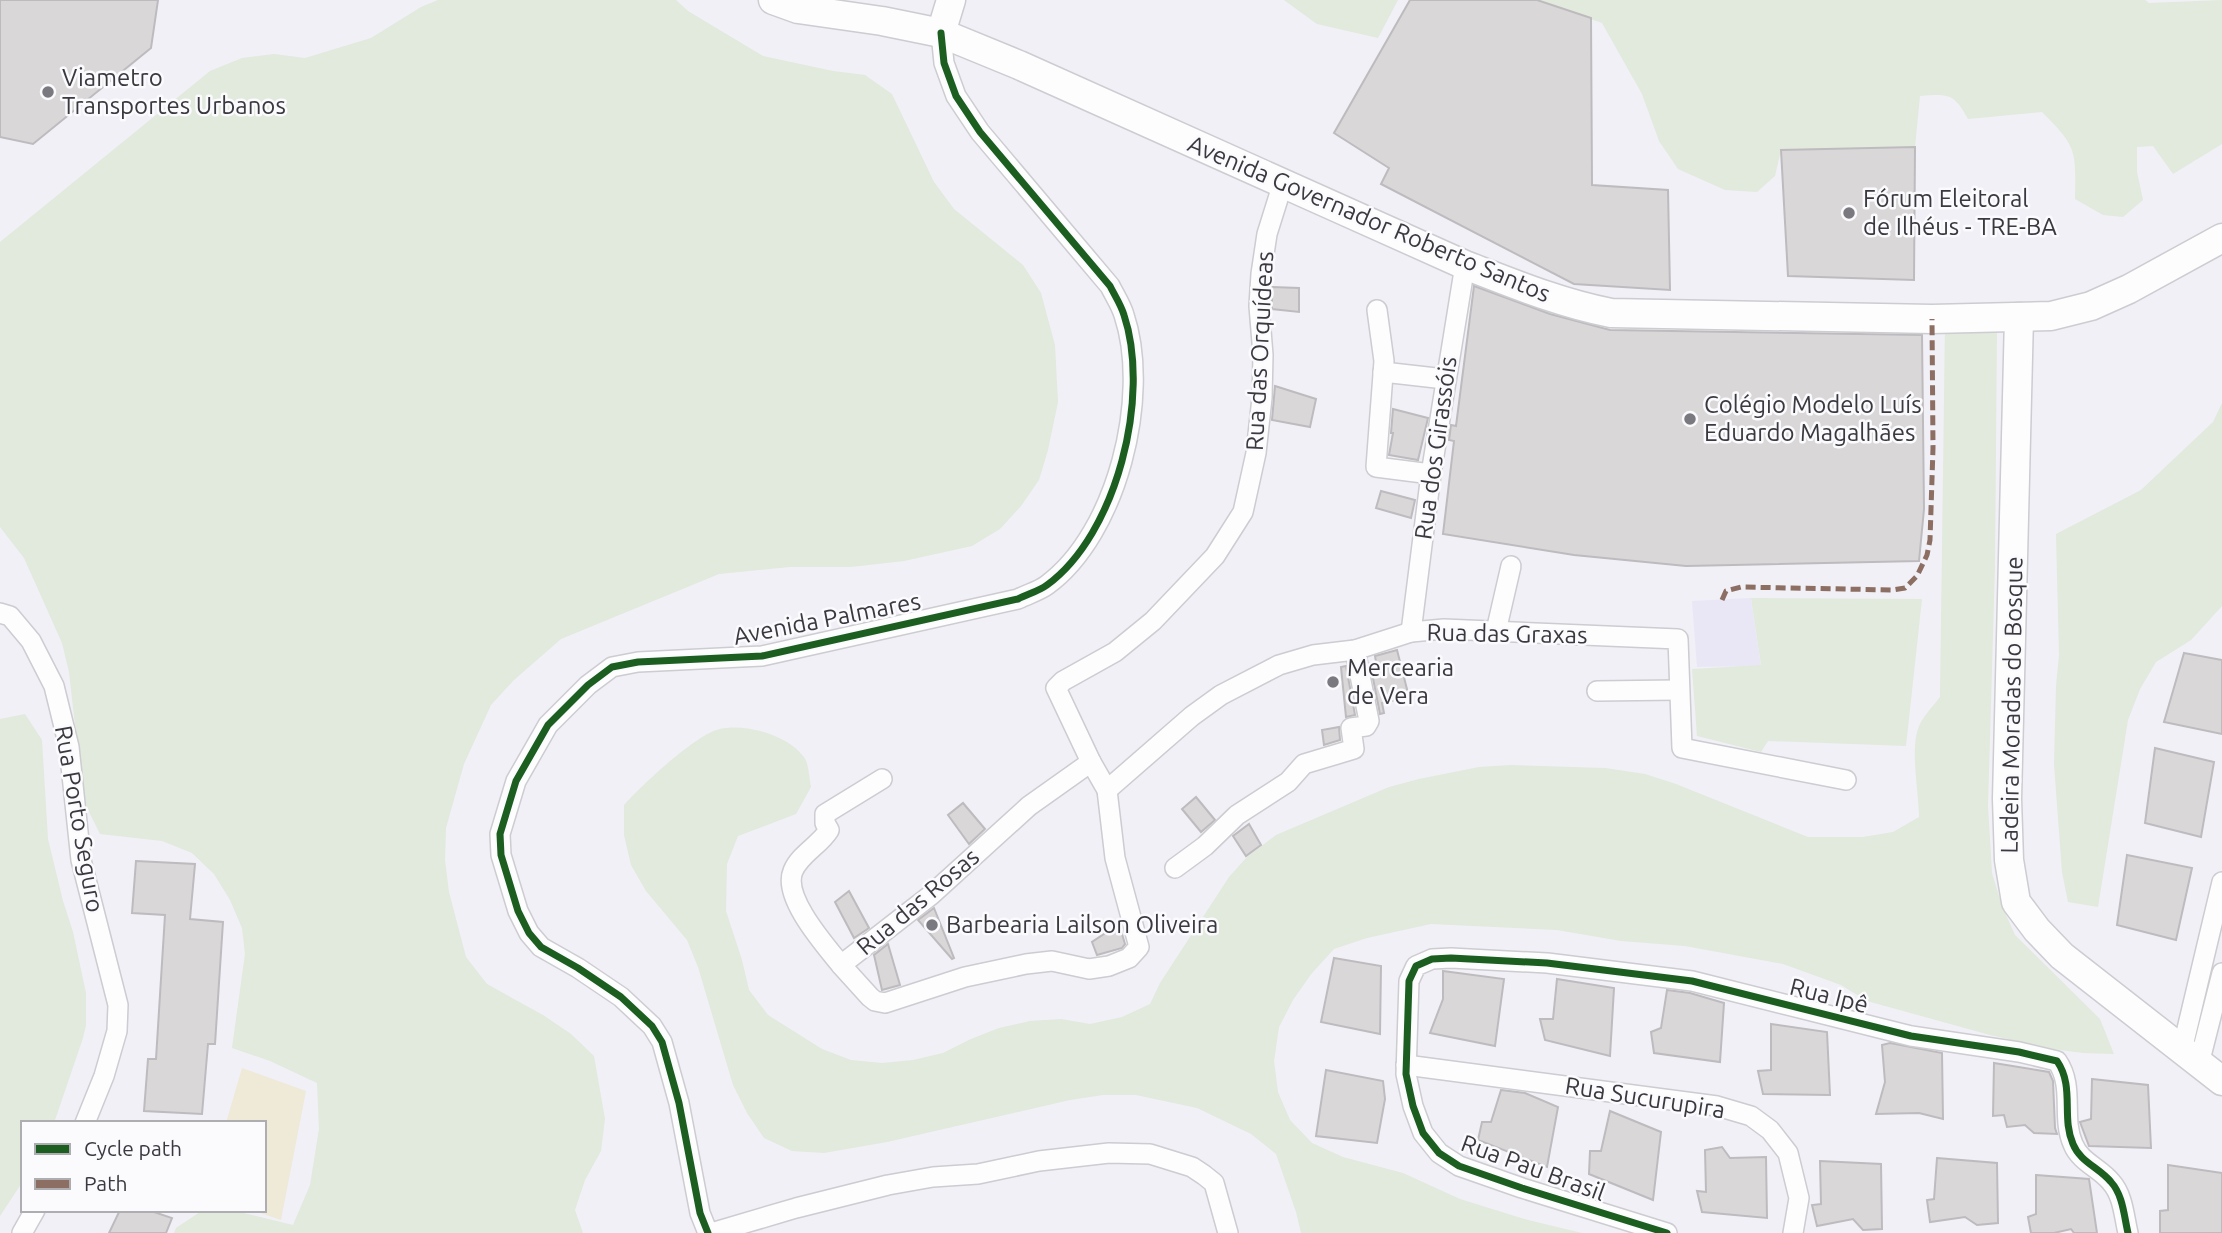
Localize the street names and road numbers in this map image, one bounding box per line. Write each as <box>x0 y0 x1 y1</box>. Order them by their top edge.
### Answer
street label: Avenida Governador Roberto Santos <box>1184 130 1554 307</box>
street label: Rua das Orquídeas <box>1241 250 1278 452</box>
street label: Rua dos Girassóis <box>1409 355 1462 541</box>
street label: Ladeira Moradas do Bosque <box>1995 556 2028 854</box>
street label: Avenida Palmares <box>731 587 923 650</box>
street label: Rua das Graxas <box>1426 619 1588 648</box>
street label: Rua Porto Seguro <box>50 723 109 914</box>
street label: Rua das Rosas <box>851 843 984 960</box>
street label: Rua Ipê <box>1787 973 1871 1018</box>
street label: Rua Sucurupira <box>1563 1072 1727 1123</box>
street label: Rua Pau Brasil <box>1457 1129 1609 1206</box>

